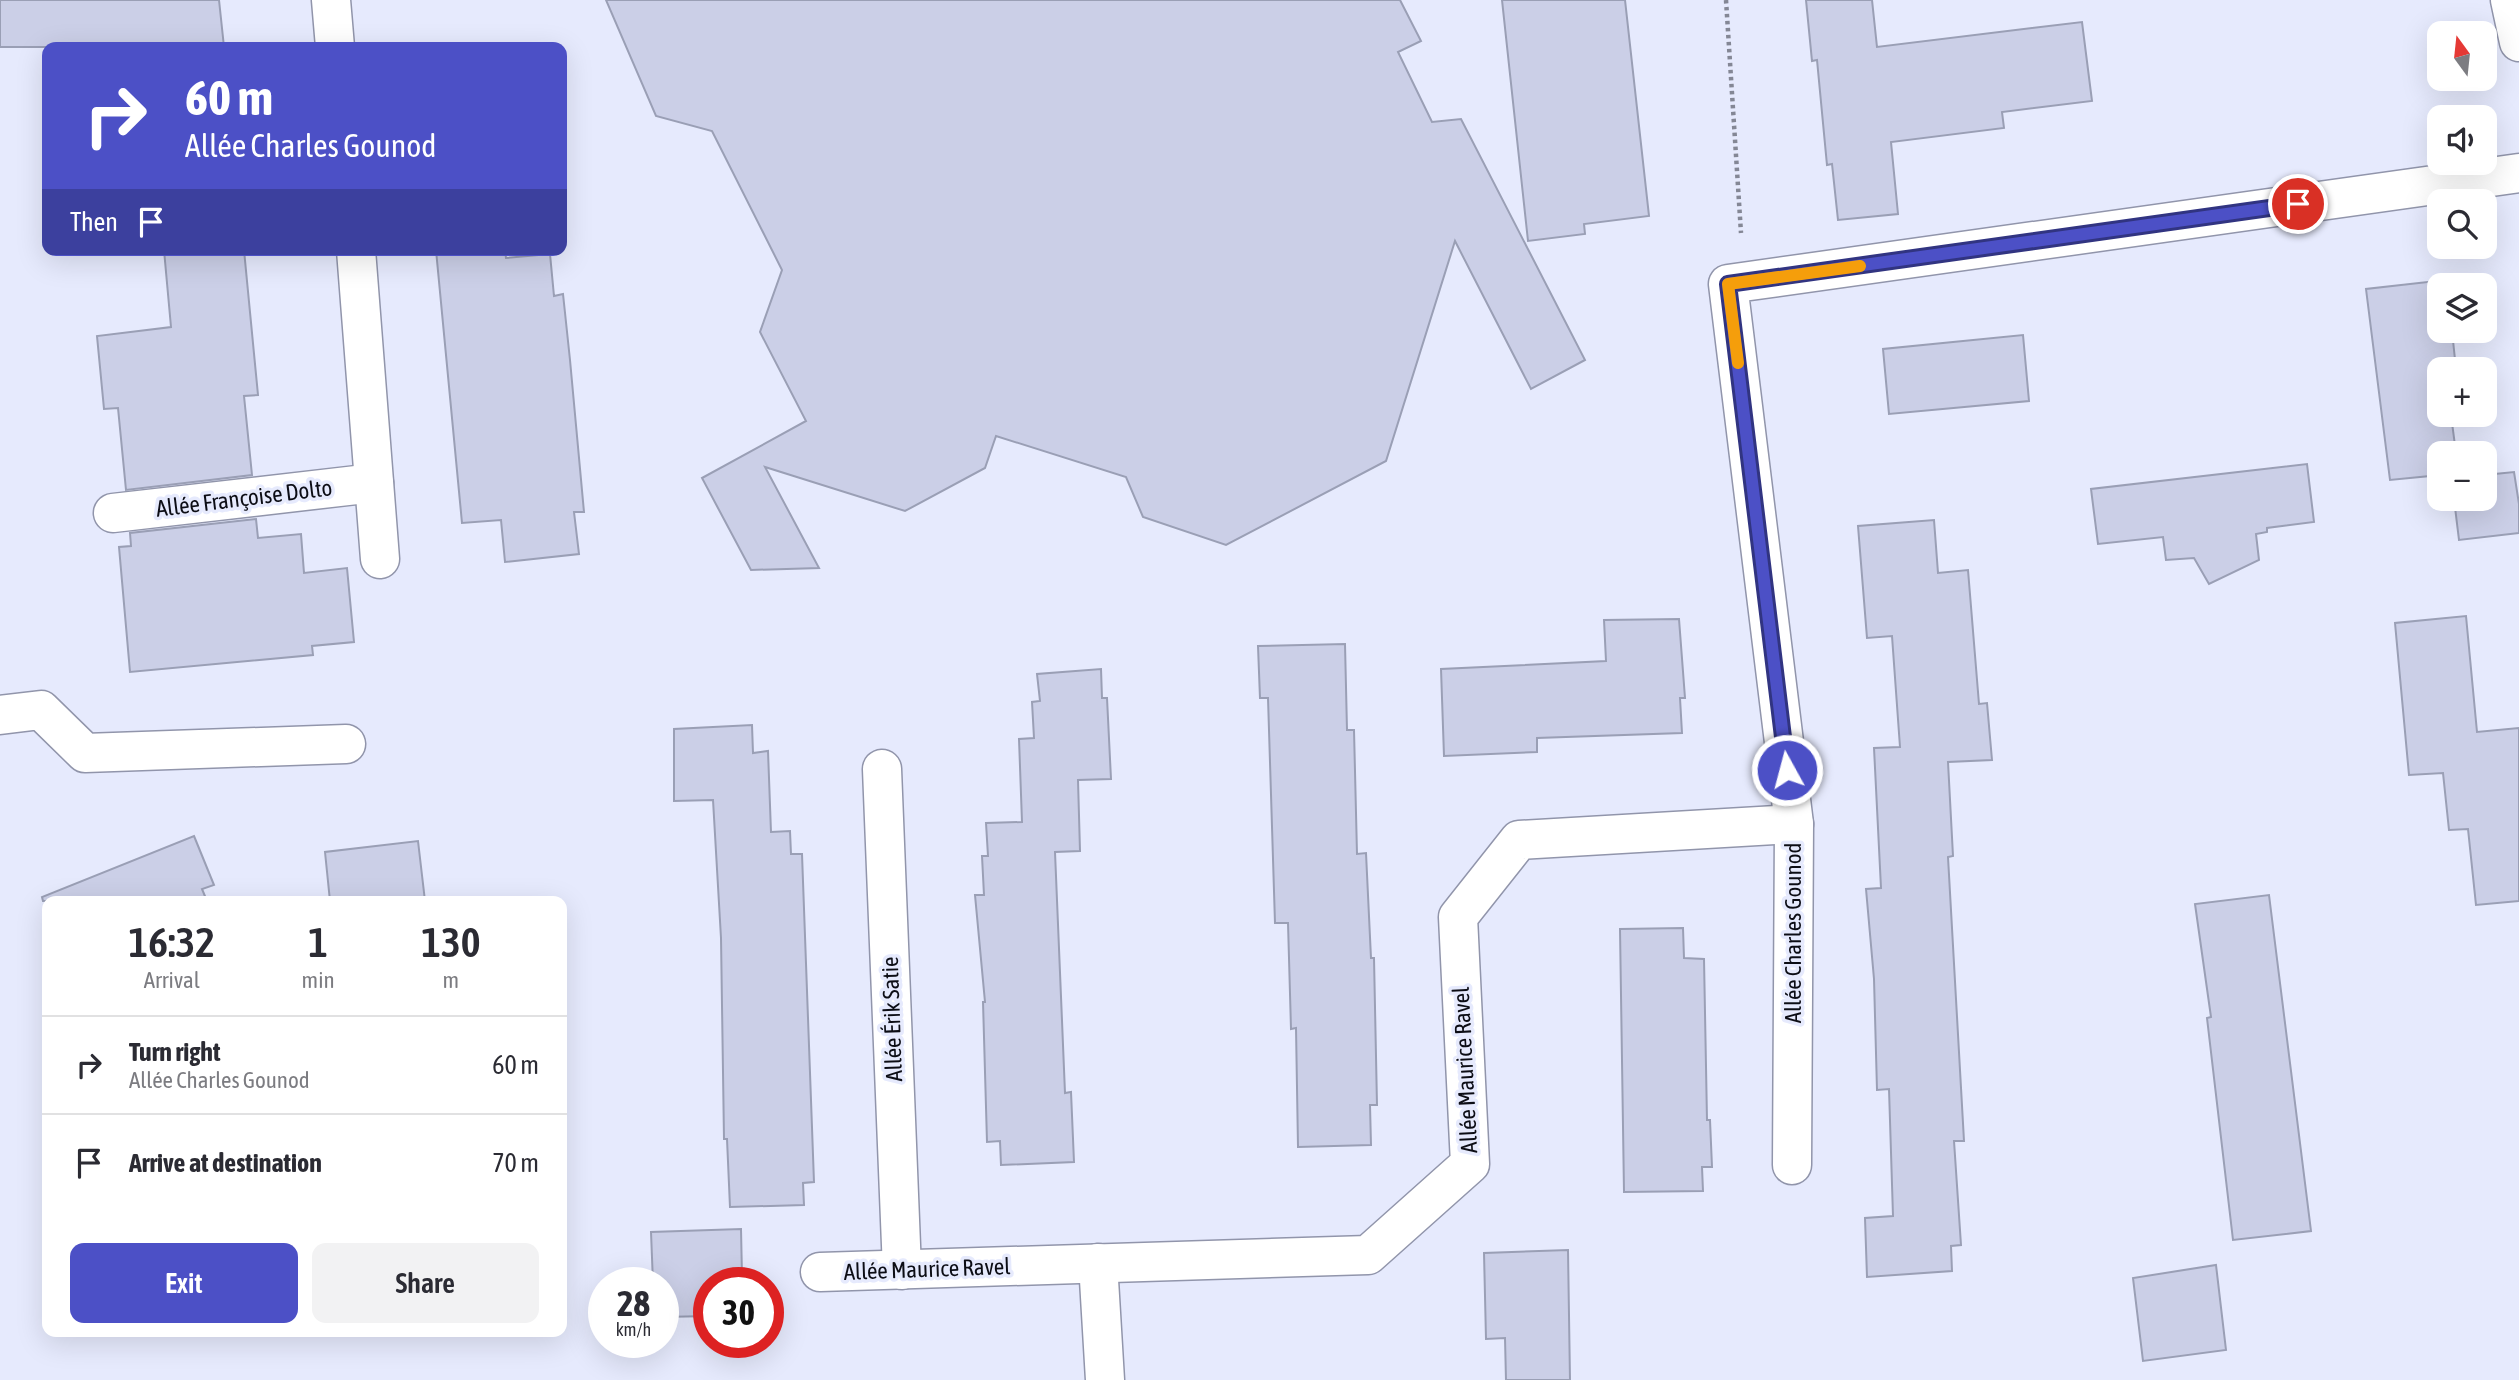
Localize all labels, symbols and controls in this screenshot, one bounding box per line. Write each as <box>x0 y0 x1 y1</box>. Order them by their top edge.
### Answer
north arrow <box>2427 21 2497 91</box>
map controls <box>2427 21 2497 511</box>
text: 60 m <box>185 69 273 125</box>
icon: right <box>70 70 161 161</box>
button: sound <box>2427 105 2497 175</box>
text: Allée Charles Gounod <box>185 127 436 164</box>
pin <box>2268 174 2328 234</box>
icon: arrive <box>2279 185 2317 223</box>
button: search <box>2427 189 2497 259</box>
icon: arrive <box>132 203 170 241</box>
text: Then <box>70 207 118 237</box>
button: layers <box>2427 273 2497 343</box>
button: + <box>2427 357 2497 427</box>
button: − <box>2427 441 2497 511</box>
street label: Allée Françoise Dolto <box>154 474 334 522</box>
position arrow <box>1750 733 1824 807</box>
street label: Allée Charles Gounod <box>1780 843 1806 1023</box>
text: 16:32 <box>129 918 215 966</box>
text: 1 <box>308 918 328 966</box>
text: 130 <box>421 918 480 966</box>
street label: Allée Érik Satie <box>877 956 907 1082</box>
text: Arrival <box>144 967 200 993</box>
text: min <box>302 967 335 993</box>
text: m <box>443 967 459 993</box>
street label: Allée Maurice Ravel <box>1448 986 1482 1154</box>
text: Turn right <box>129 1037 220 1067</box>
icon: right <box>70 1046 108 1084</box>
text: 60 m <box>492 1050 539 1080</box>
text: Allée Charles Gounod <box>129 1067 310 1093</box>
icon: arrive <box>70 1144 108 1182</box>
text: Arrive at destination <box>129 1148 322 1178</box>
text: 70 m <box>492 1148 539 1178</box>
button: Exit <box>70 1243 298 1323</box>
button: Share <box>312 1243 539 1323</box>
street label: Allée Maurice Ravel <box>843 1253 1011 1285</box>
speed limit sign: 30 <box>693 1267 784 1358</box>
text: 28 <box>617 1283 650 1323</box>
text: km/h <box>616 1319 651 1340</box>

